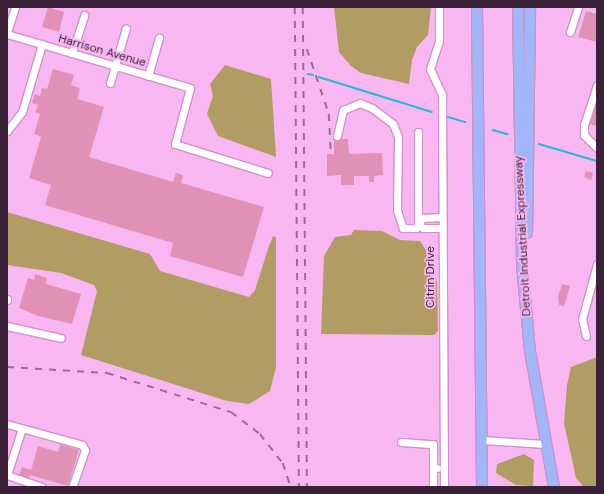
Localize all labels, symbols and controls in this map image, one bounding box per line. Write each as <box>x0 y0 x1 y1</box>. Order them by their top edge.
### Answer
street label: Harrison Avenue <box>57 32 147 70</box>
street label: Detroit Industrial Expressway <box>512 155 534 317</box>
street label: Citrin Drive <box>424 246 438 308</box>

